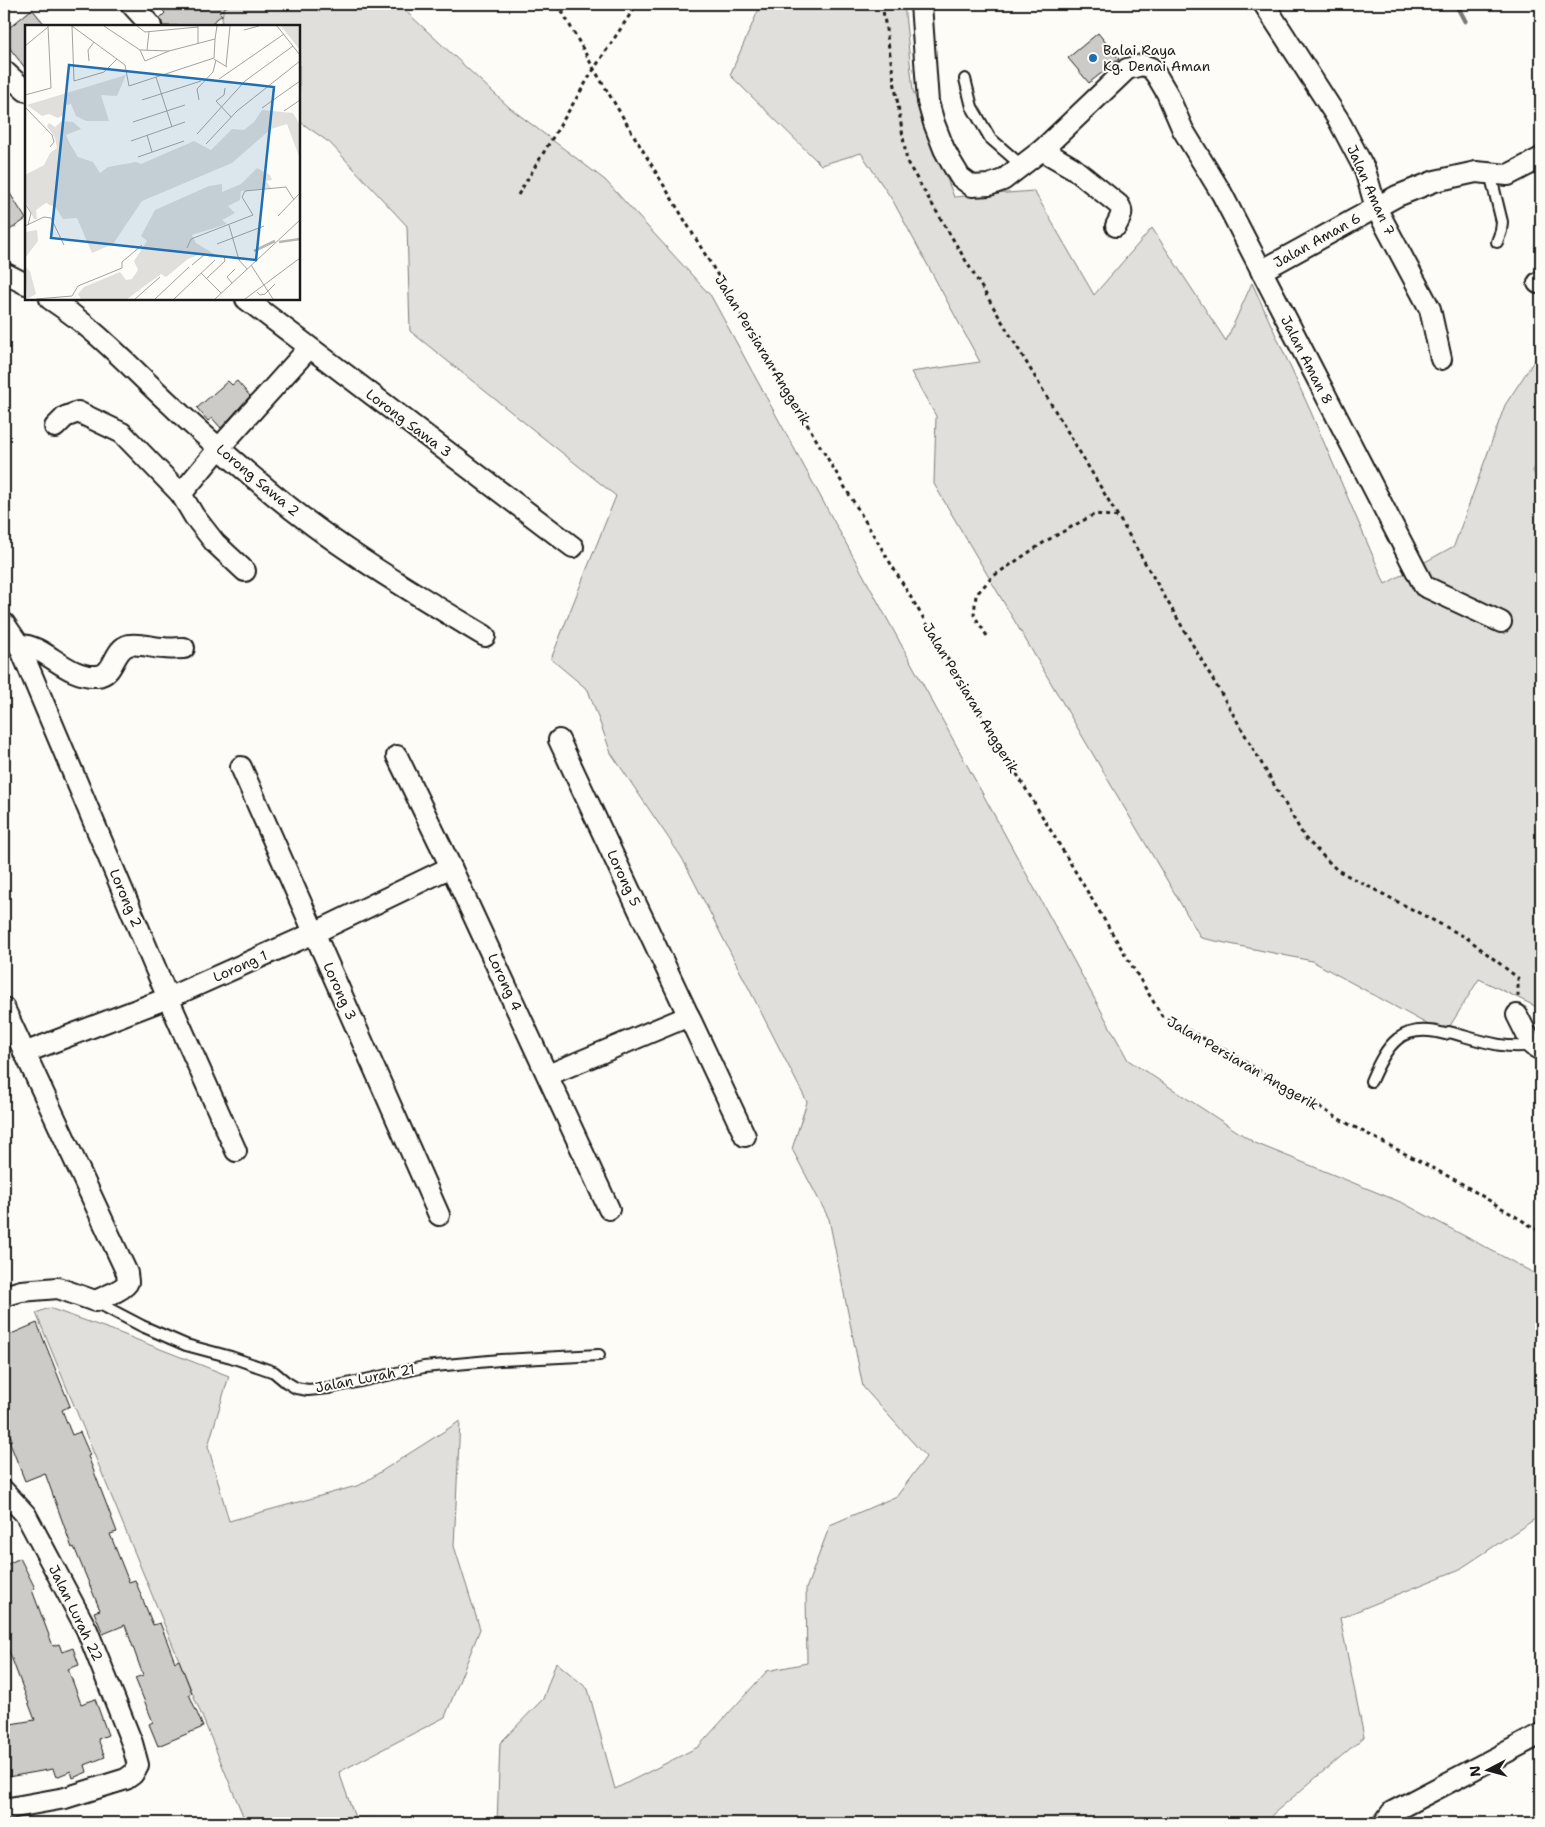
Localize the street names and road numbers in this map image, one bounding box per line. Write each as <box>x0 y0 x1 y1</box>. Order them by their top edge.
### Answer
street label: Jalan Aman 7 <box>1343 142 1399 238</box>
street label: Jalan Aman 6 <box>1270 209 1364 271</box>
street label: Jalan Persiaran Anggerik <box>711 272 815 428</box>
street label: Jalan Aman 8 <box>1277 313 1337 407</box>
street label: Lorong Sawa 3 <box>362 385 456 461</box>
street label: Lorong Sawa 2 <box>213 440 303 520</box>
street label: Jalan Persiaran Anggerik <box>919 620 1023 776</box>
street label: Lorong 5 <box>603 847 645 909</box>
street label: Lorong 2 <box>106 866 146 930</box>
street label: Lorong 1 <box>210 946 270 986</box>
street label: Lorong 4 <box>484 950 526 1014</box>
street label: Lorong 3 <box>319 959 361 1023</box>
street label: Jalan Persiaran Anggerik <box>1164 1012 1322 1114</box>
street label: Jalan Lurah 21 <box>314 1360 416 1396</box>
street label: Jalan Lurah 22 <box>45 1562 107 1664</box>

